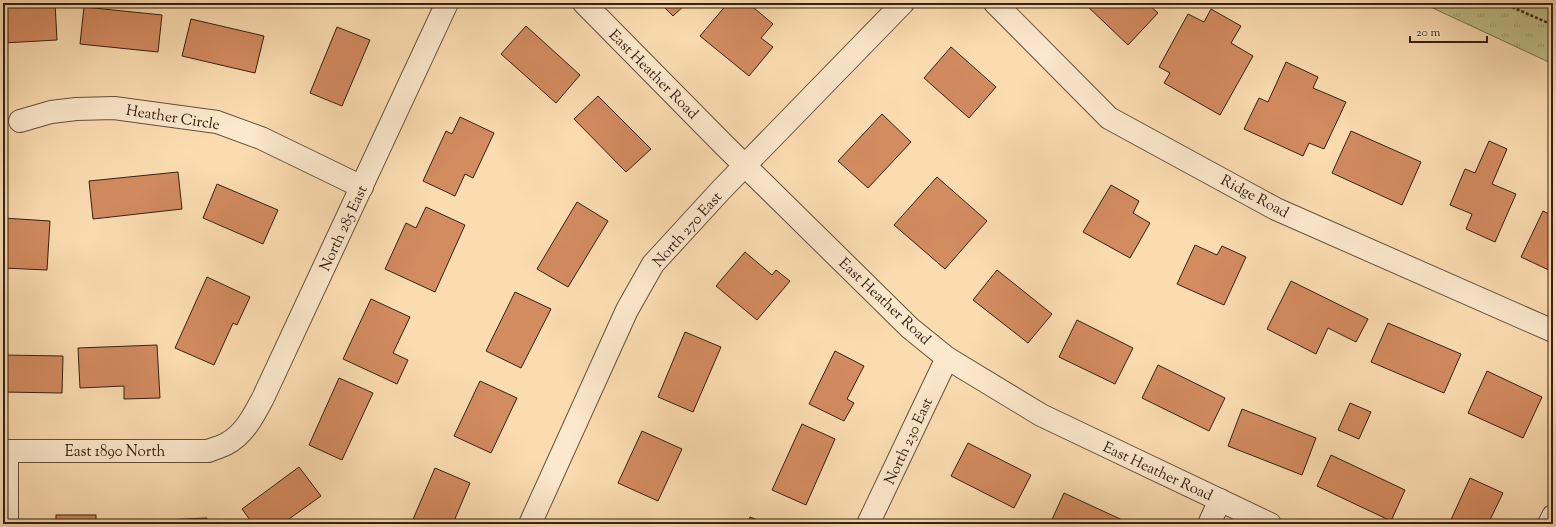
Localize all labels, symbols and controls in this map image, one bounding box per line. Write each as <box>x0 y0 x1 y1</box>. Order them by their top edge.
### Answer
scale bar <box>1410 18 1487 44</box>
text: 20 m <box>1416 24 1441 42</box>
street label: East Heather Road <box>603 26 703 125</box>
street label: Heather Circle <box>124 101 221 136</box>
street label: Ridge Road <box>1217 171 1293 224</box>
street label: North 285 East <box>315 182 373 275</box>
street label: North 270 East <box>648 188 728 272</box>
street label: East Heather Road <box>833 254 935 351</box>
street label: North 230 East <box>880 395 939 489</box>
street label: East Heather Road <box>1099 438 1216 507</box>
street label: East 1890 North <box>65 442 166 463</box>

